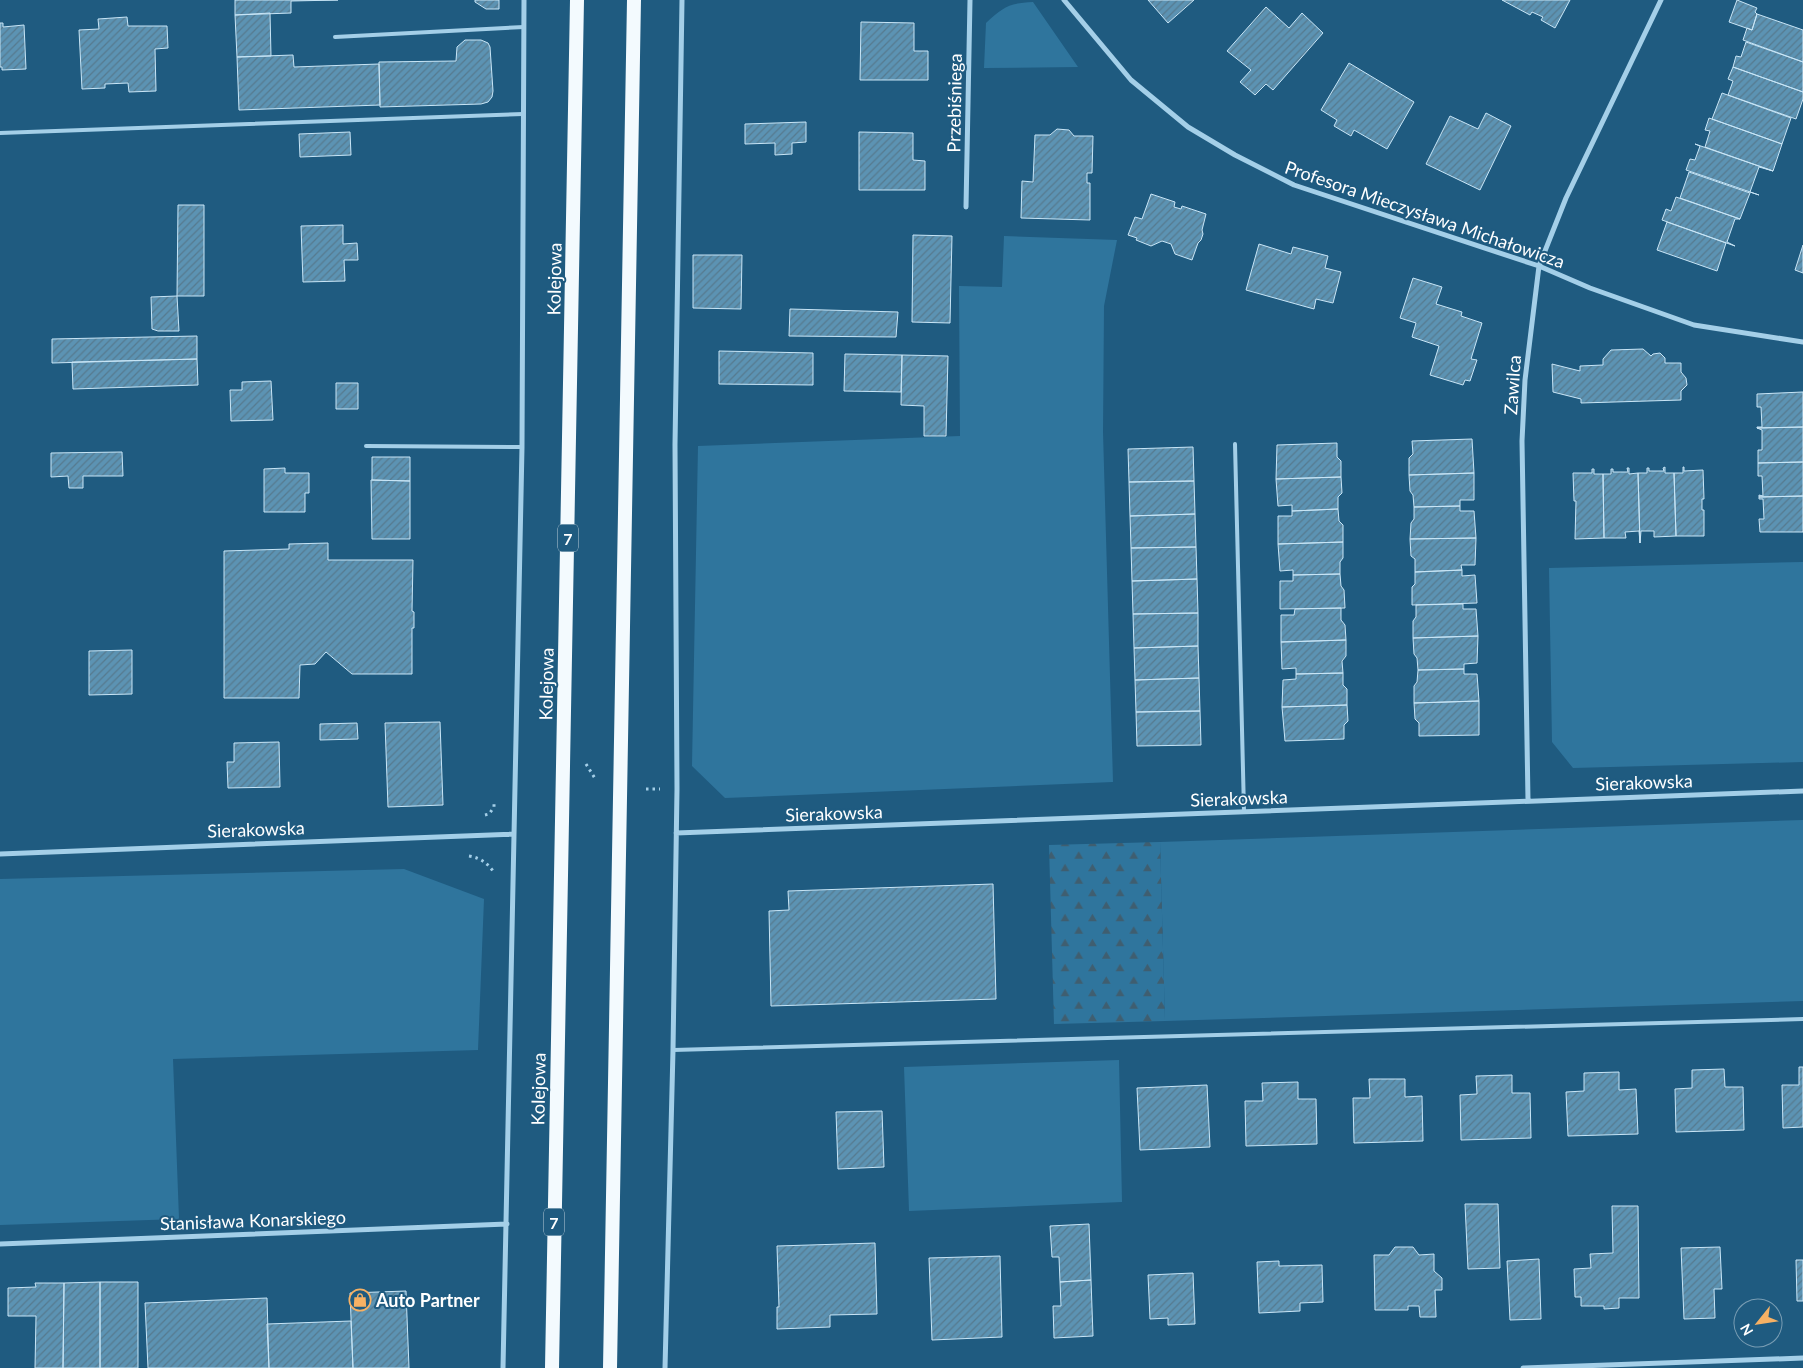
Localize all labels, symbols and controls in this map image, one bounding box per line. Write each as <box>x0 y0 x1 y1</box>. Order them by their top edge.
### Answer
street label: Przebiśniega <box>942 53 966 153</box>
street label: Profesora Mieczysława Michałowicza <box>1282 156 1568 272</box>
street label: Kolejowa <box>542 243 566 315</box>
street label: Zawilca <box>1499 354 1525 416</box>
road number: 7 <box>558 524 578 552</box>
street label: Kolejowa <box>534 648 558 720</box>
street label: Sierakowska <box>1595 769 1693 795</box>
street label: Sierakowska <box>1190 785 1288 811</box>
street label: Sierakowska <box>785 800 883 826</box>
street label: Sierakowska <box>207 816 305 842</box>
street label: Kolejowa <box>526 1053 550 1125</box>
street label: Stanisława Konarskiego <box>160 1206 346 1234</box>
road number: 7 <box>544 1208 564 1236</box>
shop icon: Auto Partner <box>348 1288 372 1312</box>
place label: Auto Partner <box>375 1289 480 1311</box>
north arrow <box>1733 1298 1783 1348</box>
text: N <box>1736 1321 1756 1339</box>

